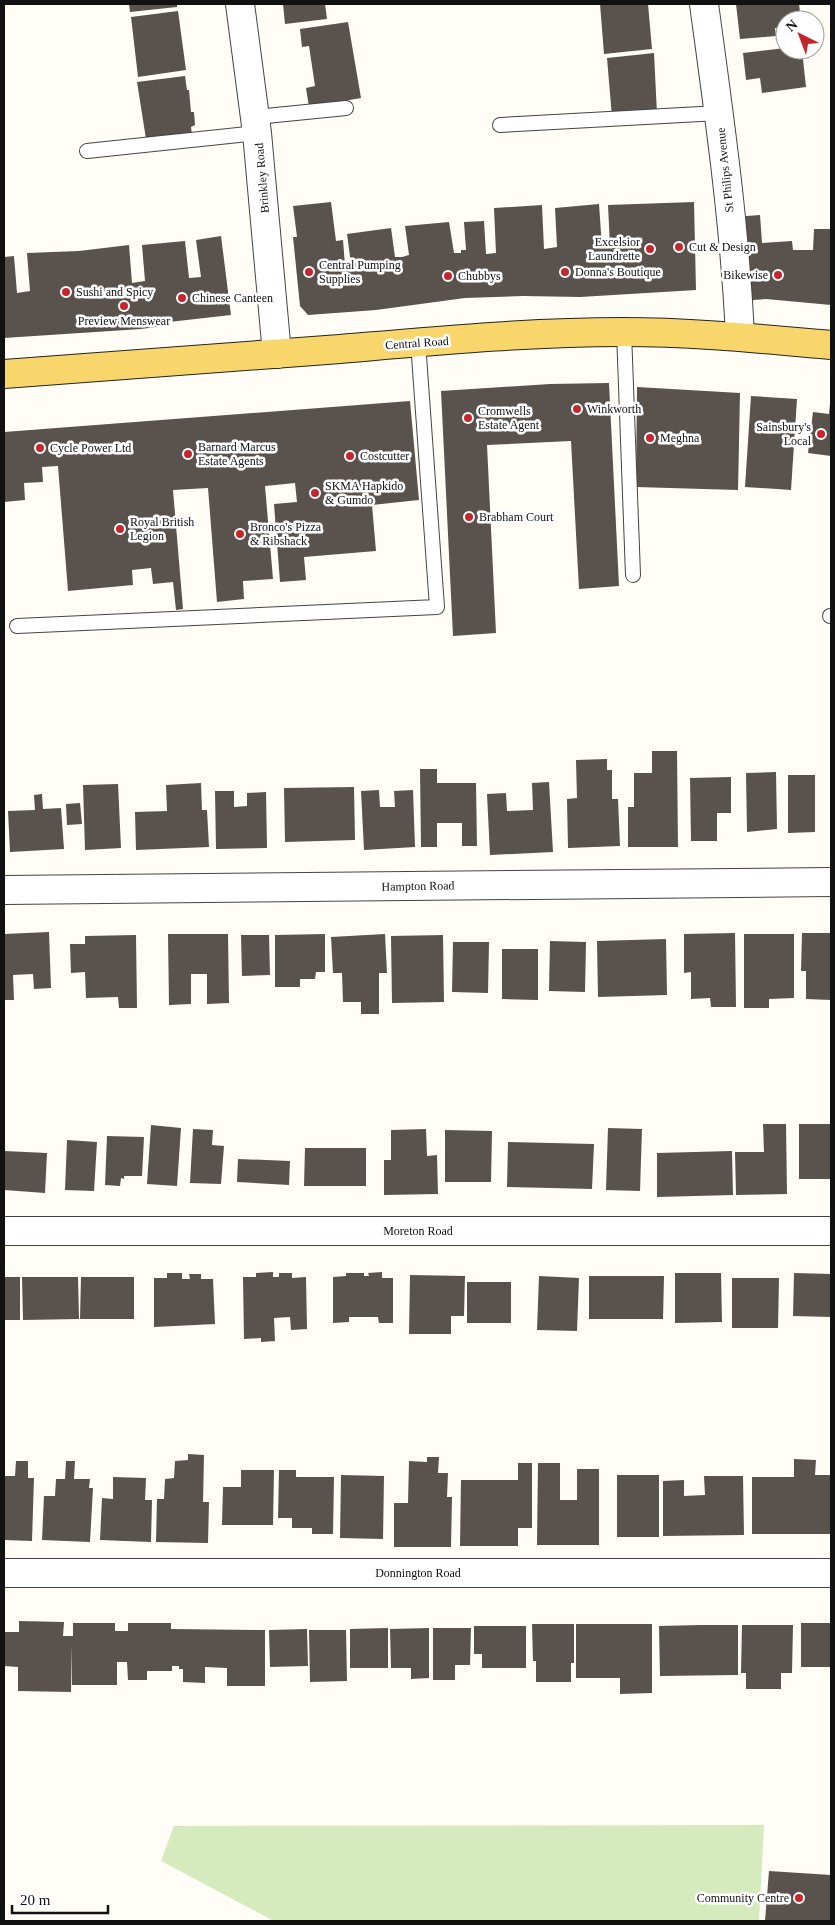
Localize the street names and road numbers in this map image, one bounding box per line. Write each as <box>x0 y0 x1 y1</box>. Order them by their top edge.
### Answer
street label: St Philips Avenue <box>714 127 736 213</box>
street label: Brinkley Road <box>252 142 272 214</box>
street label: Central Road <box>385 334 449 352</box>
street label: Hampton Road <box>381 878 455 894</box>
street label: Moreton Road <box>383 1224 453 1238</box>
street label: Donnington Road <box>375 1566 461 1580</box>

